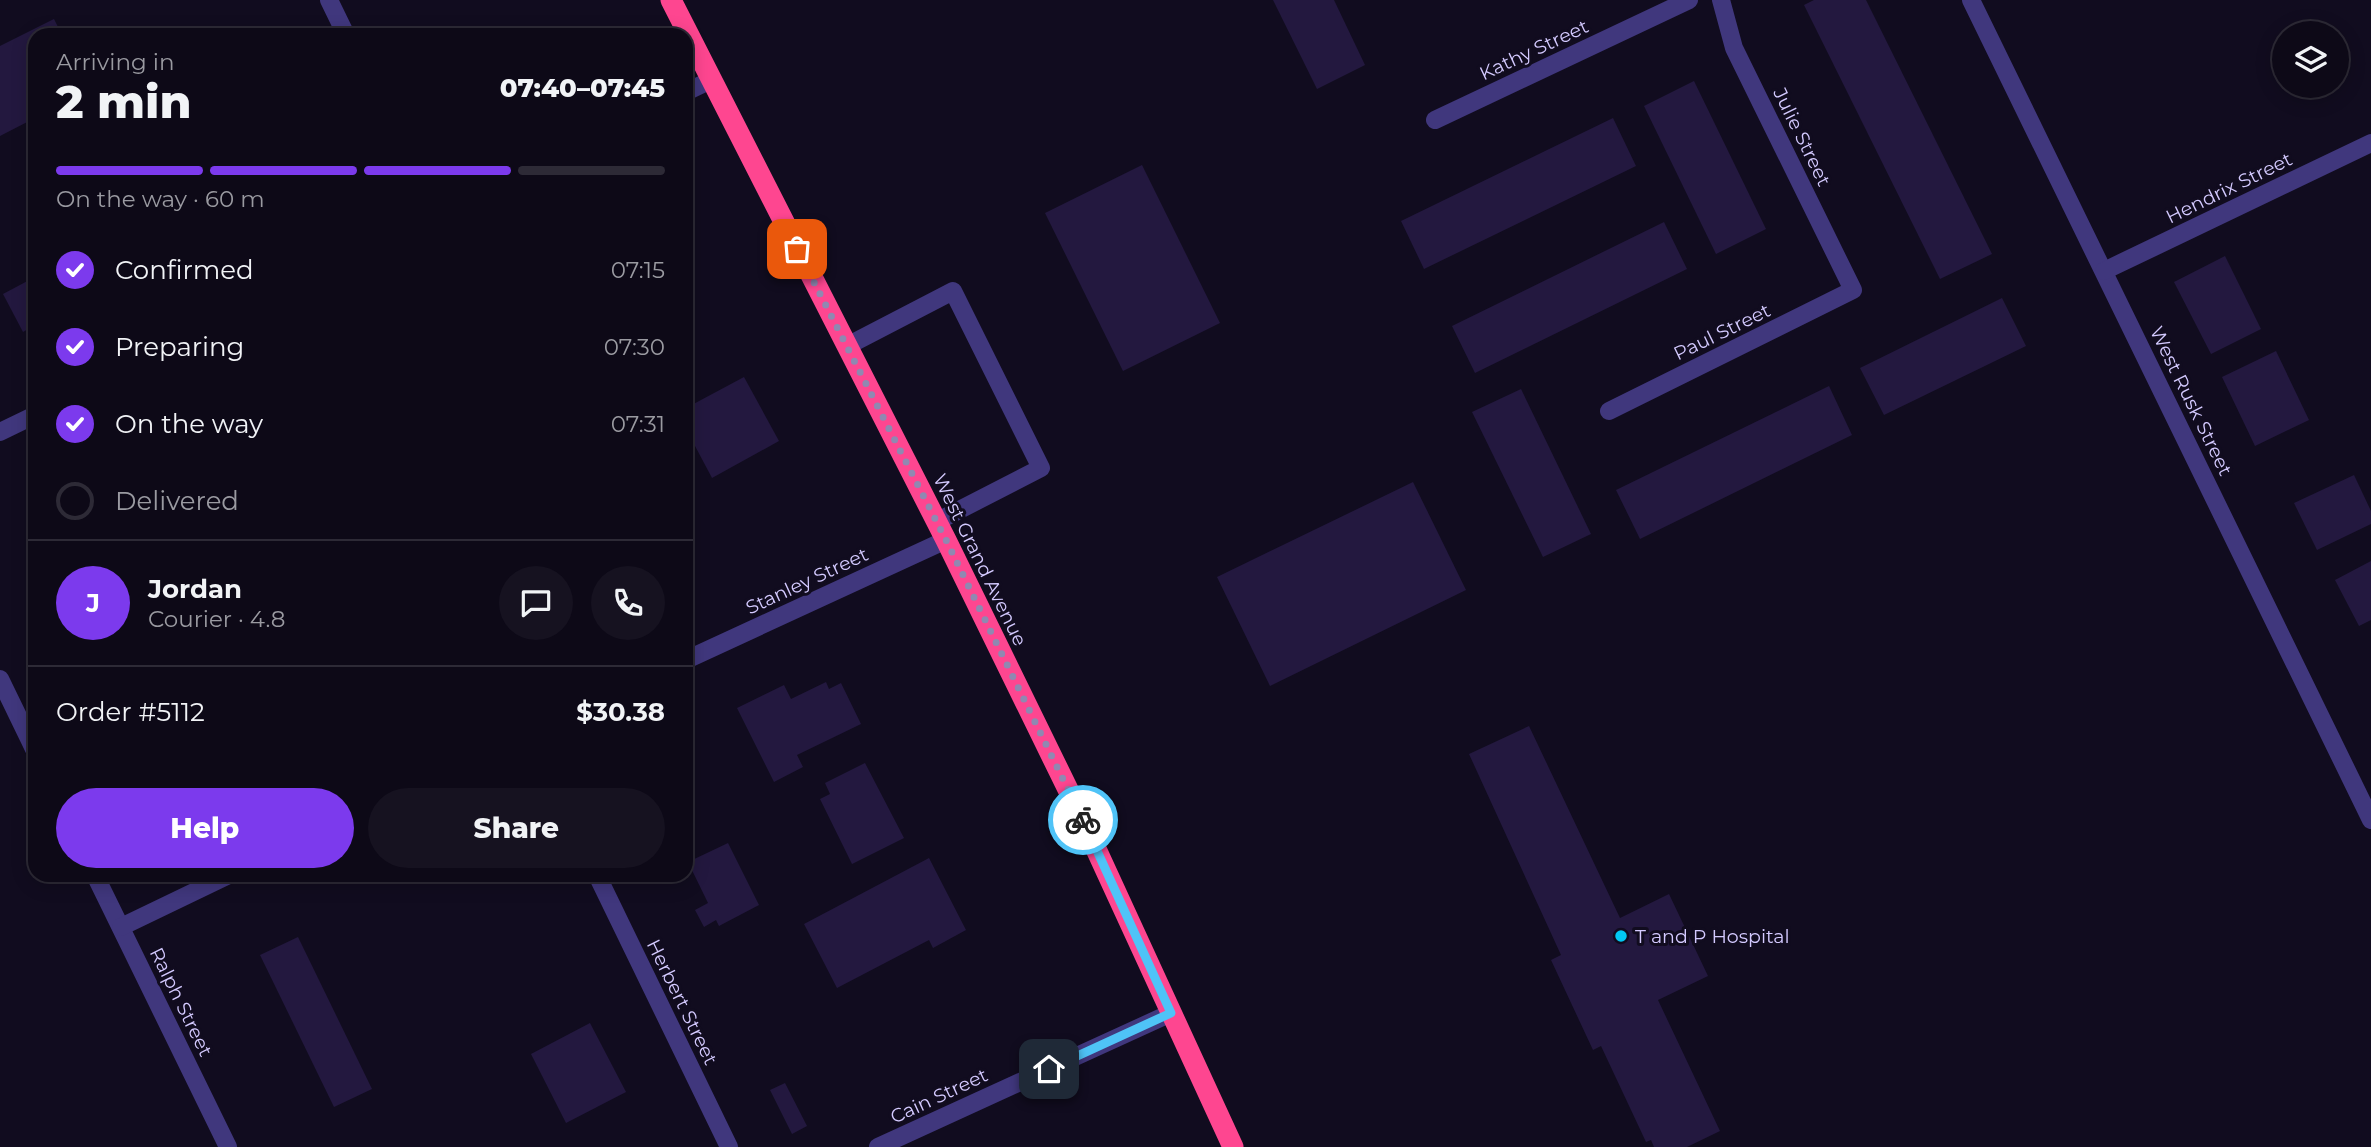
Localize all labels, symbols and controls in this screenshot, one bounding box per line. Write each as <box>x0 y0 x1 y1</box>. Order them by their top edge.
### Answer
street label: Kathy Street <box>1476 15 1592 85</box>
map controls <box>2272 21 2349 98</box>
button: layers <box>2272 21 2349 98</box>
text: Arriving in <box>56 48 175 76</box>
text: 07:40–07:45 <box>500 72 665 104</box>
text: 2 min <box>56 73 191 130</box>
street label: Julie Street <box>1768 83 1836 190</box>
street label: Hendrix Street <box>2162 147 2296 229</box>
text: On the way · 60 m <box>56 185 265 213</box>
pin <box>767 219 827 279</box>
icon: bag <box>778 230 816 268</box>
icon: check <box>56 251 94 289</box>
text: Confirmed <box>115 254 254 286</box>
text: 07:15 <box>611 256 665 284</box>
street label: Paul Street <box>1670 299 1774 365</box>
street label: West Rusk Street <box>2145 323 2237 480</box>
icon: check <box>56 328 94 366</box>
text: Preparing <box>115 331 244 363</box>
text: 07:30 <box>604 333 665 361</box>
icon: check <box>56 405 94 443</box>
text: On the way <box>115 408 263 440</box>
text: 07:31 <box>611 410 665 438</box>
street label: West Grand Avenue <box>928 470 1032 650</box>
text: Delivered <box>115 485 239 517</box>
street label: Stanley Street <box>742 543 872 619</box>
button: chat <box>499 566 573 640</box>
button: phone <box>591 566 665 640</box>
text: Jordan <box>148 573 242 605</box>
text: J <box>86 587 100 619</box>
text: Courier · 4.8 <box>148 605 285 633</box>
text: Order #5112 <box>56 696 205 728</box>
text: $30.38 <box>576 696 665 728</box>
courier <box>1048 785 1118 855</box>
button: Help <box>56 788 354 868</box>
button: Share <box>368 788 665 868</box>
icon: bike <box>1064 801 1102 839</box>
place label: T and P Hospital <box>1635 925 1790 948</box>
marker: T and P Hospital <box>1613 928 1629 944</box>
street label: Herbert Street <box>642 935 722 1069</box>
street label: Ralph Street <box>145 944 217 1060</box>
pin <box>1019 1039 1079 1099</box>
icon: home <box>1030 1050 1068 1088</box>
street label: Cain Street <box>887 1063 992 1129</box>

